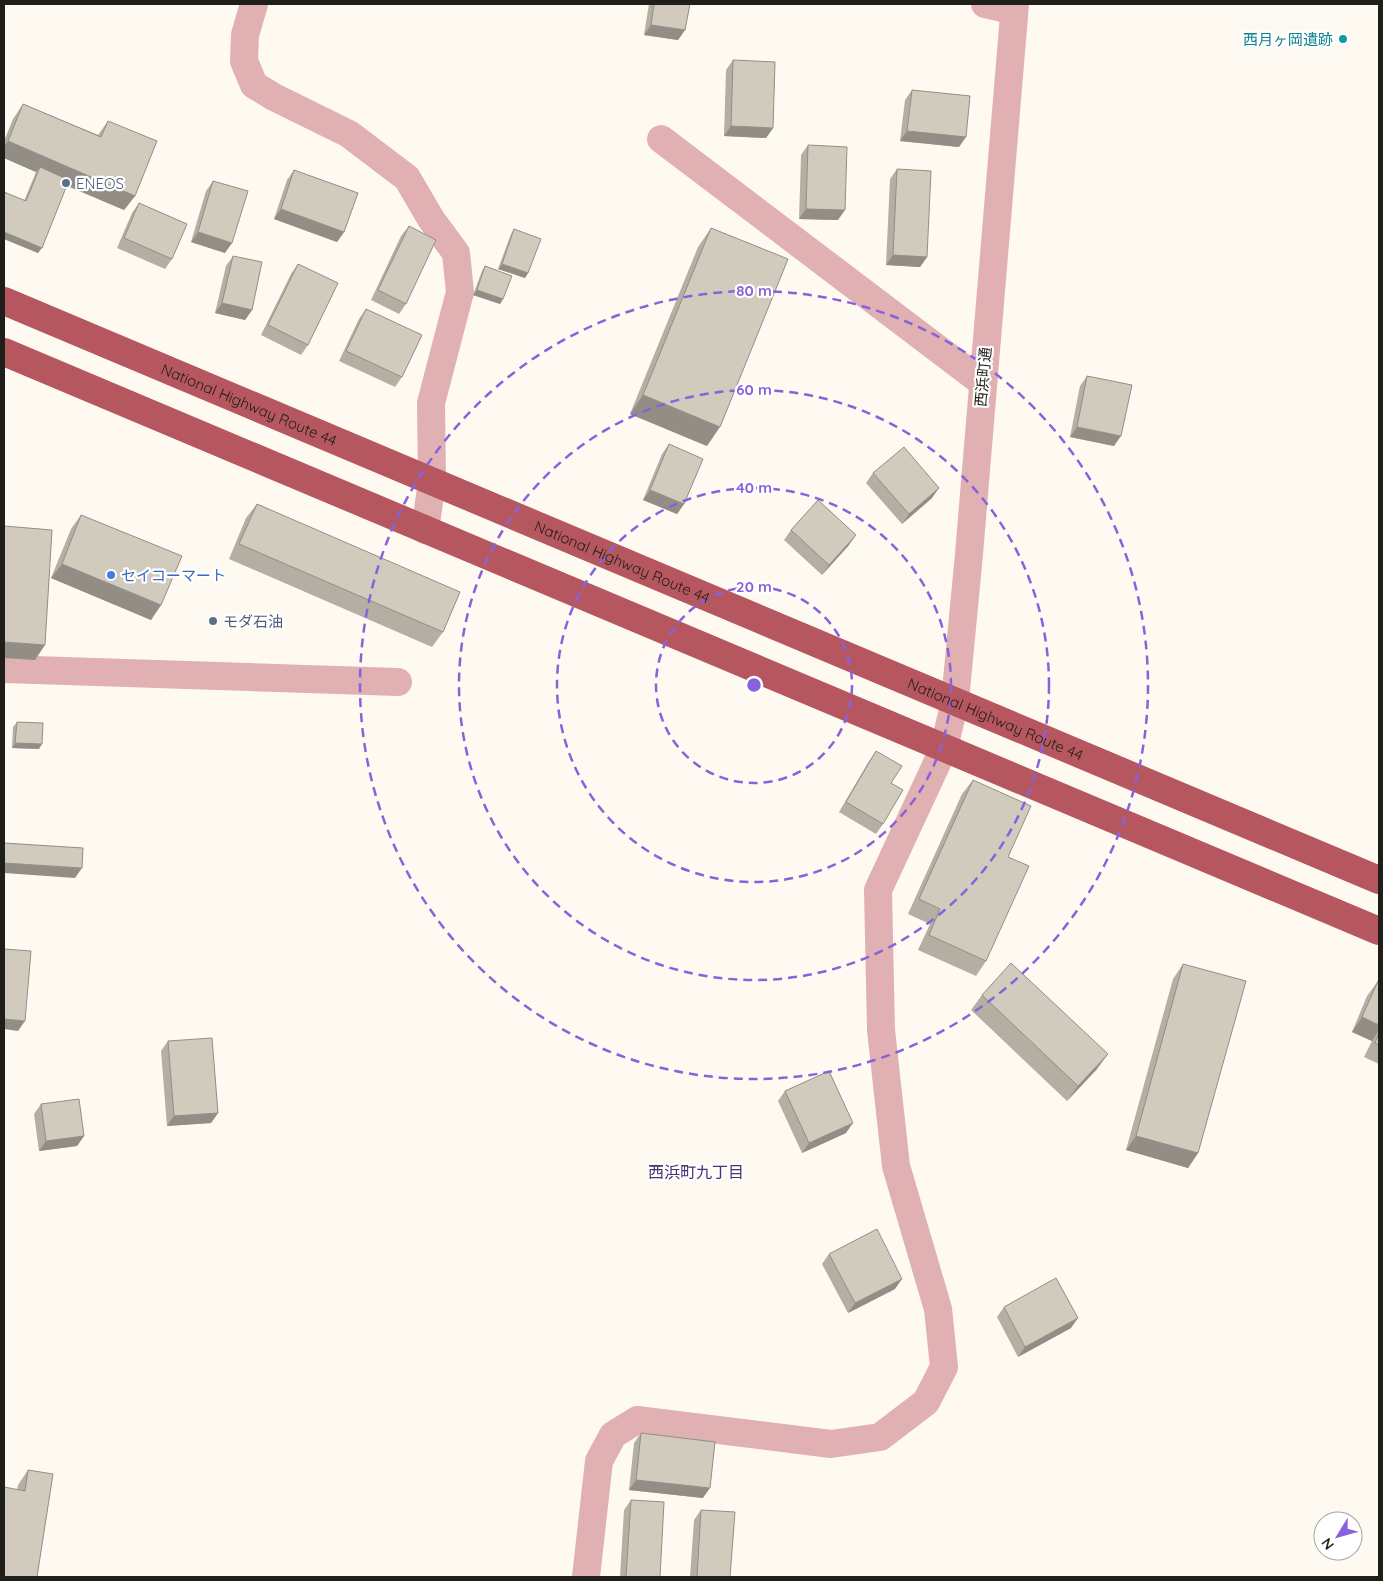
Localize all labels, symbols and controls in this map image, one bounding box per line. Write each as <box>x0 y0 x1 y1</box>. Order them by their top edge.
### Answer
place label: 西月ヶ岡遺跡 <box>1243 30 1333 49</box>
marker: 西月ヶ岡遺跡 <box>1337 33 1349 45</box>
place label: ENEOS <box>76 174 124 193</box>
marker: ENEOS <box>60 177 72 189</box>
text: 80 m <box>736 281 772 300</box>
street label: 西浜町通 <box>971 346 995 408</box>
street label: National Highway Route 44 <box>158 359 340 450</box>
text: 60 m <box>736 380 772 399</box>
text: 40 m <box>736 478 772 497</box>
street label: National Highway Route 44 <box>532 516 713 607</box>
place label: セイコーマート <box>121 566 226 585</box>
marker: セイコーマート <box>105 569 117 581</box>
text: 20 m <box>736 577 772 596</box>
place label: モダ石油 <box>223 612 283 631</box>
marker: モダ石油 <box>207 615 219 627</box>
street label: National Highway Route 44 <box>905 673 1086 764</box>
centre of rings <box>745 676 763 694</box>
district label: 西浜町九丁目 <box>648 1162 744 1182</box>
north arrow <box>1313 1511 1363 1561</box>
text: N <box>1317 1534 1338 1553</box>

